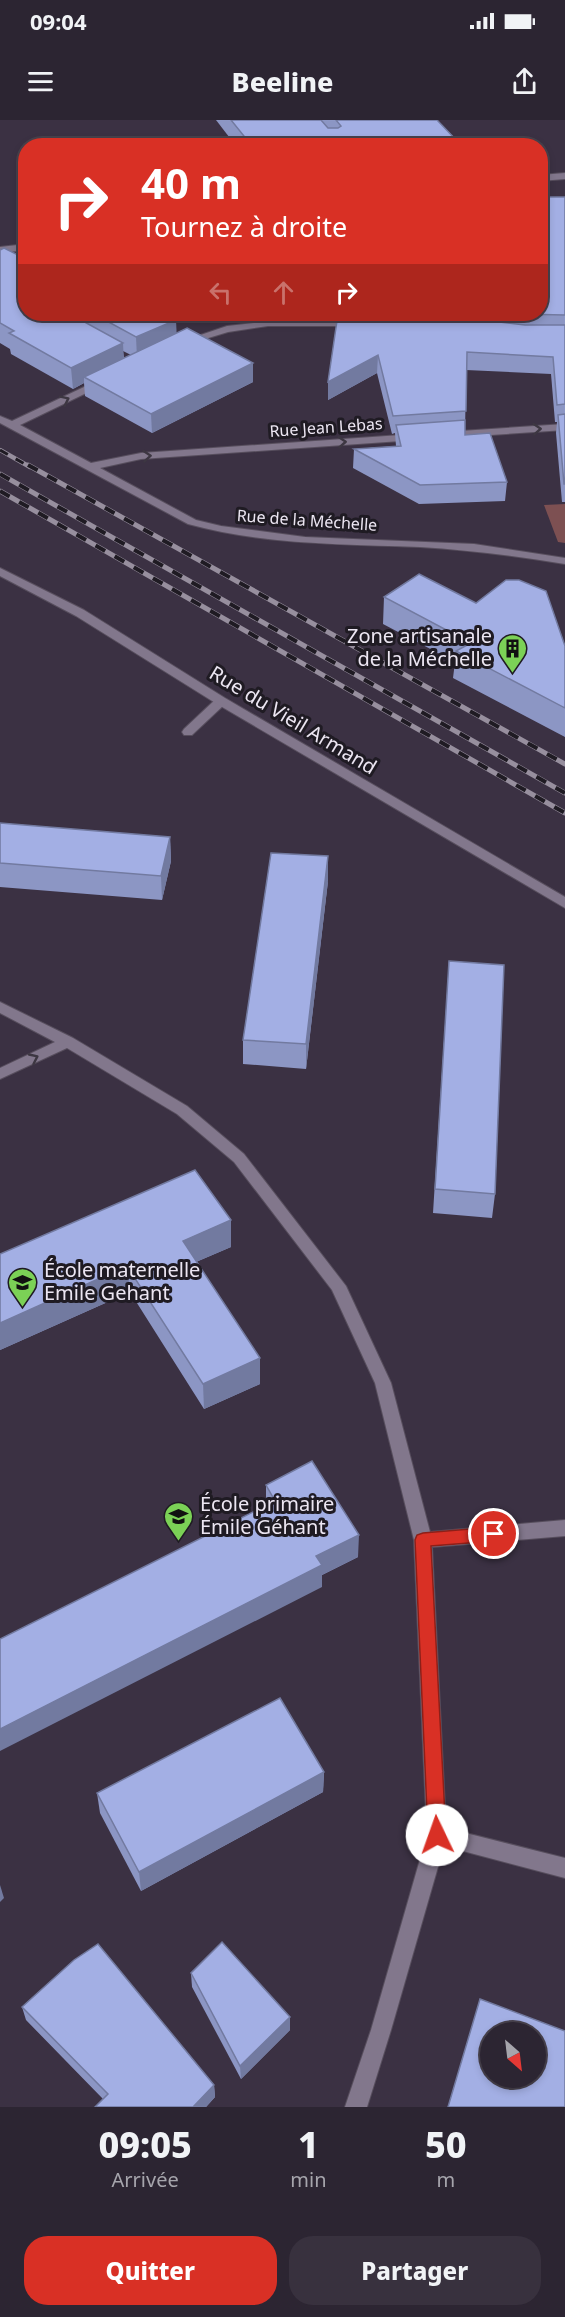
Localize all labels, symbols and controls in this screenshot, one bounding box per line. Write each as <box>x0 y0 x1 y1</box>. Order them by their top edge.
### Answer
text: 09:04 <box>30 6 87 36</box>
text: Beeline <box>232 63 333 100</box>
icon: menu <box>24 65 57 98</box>
icon: share <box>508 65 541 98</box>
text: 40 m <box>141 154 241 211</box>
icon: right <box>42 162 120 240</box>
text: Tournez à droite <box>141 208 347 245</box>
icon: left <box>204 276 237 309</box>
icon: ahead <box>267 276 300 309</box>
icon: right <box>330 276 363 309</box>
one-way arrow <box>58 395 69 407</box>
street label: Rue Jean Lebas <box>269 412 383 442</box>
one-way arrow <box>532 423 541 436</box>
one-way arrow <box>337 436 347 449</box>
one-way arrow <box>143 450 152 463</box>
street label: Rue de la Méchelle <box>236 504 378 536</box>
place label: Zone artisanale de la Méchelle <box>347 622 492 672</box>
building icon: Zone artisanale de la Méchelle <box>497 632 529 674</box>
street label: Rue du Vieil Armand <box>205 659 382 780</box>
one-way arrow <box>28 1053 39 1065</box>
place label: École maternelle Emile Gehant <box>44 1256 200 1306</box>
school or university icon: École maternelle Emile Gehant <box>7 1266 39 1308</box>
place label: École primaire Émile Géhant <box>200 1490 334 1540</box>
school or university icon: École primaire Émile Géhant <box>163 1500 195 1542</box>
pin <box>468 1508 519 1559</box>
icon: arrive <box>477 1517 510 1550</box>
position arrow <box>405 1803 469 1867</box>
north arrow <box>480 2022 546 2088</box>
map controls <box>480 2022 546 2088</box>
text: 09:05 <box>98 2120 192 2169</box>
text: 1 <box>298 2120 319 2169</box>
text: 50 <box>425 2120 467 2169</box>
text: Arrivée <box>112 2166 179 2193</box>
text: min <box>290 2166 327 2193</box>
text: m <box>436 2166 455 2193</box>
button: Quitter <box>24 2236 277 2305</box>
button: Partager <box>289 2236 541 2305</box>

